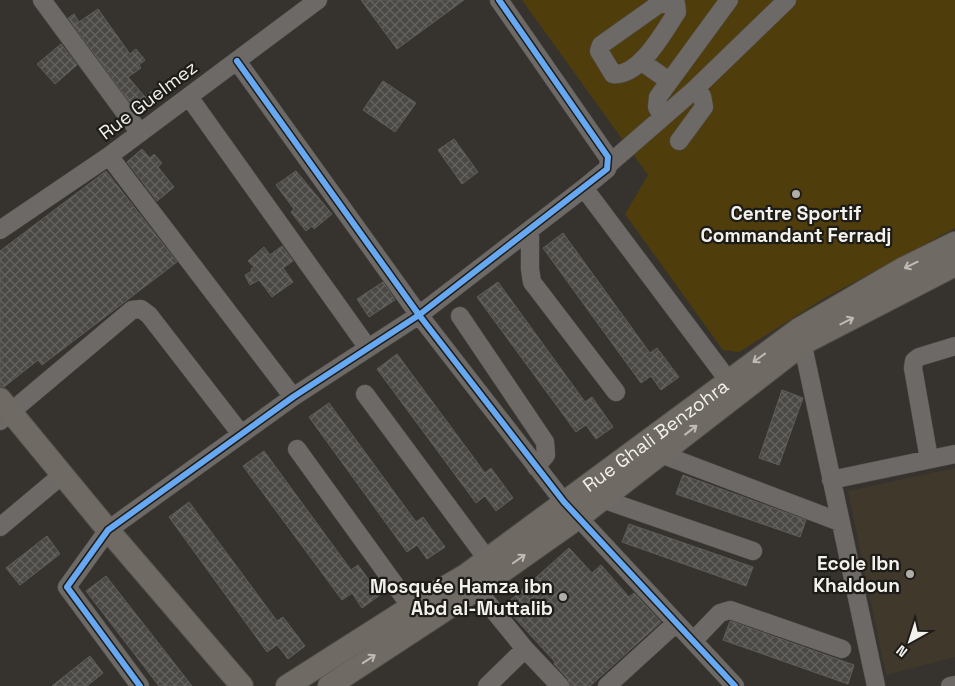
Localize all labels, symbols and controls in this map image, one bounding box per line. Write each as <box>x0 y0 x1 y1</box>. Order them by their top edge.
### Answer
street label: Rue Guelmez <box>94 55 202 145</box>
marker: Centre Sportif Commandant Ferradj <box>790 188 802 200</box>
place label: Centre Sportif Commandant Ferradj <box>701 201 891 248</box>
one-way arrow <box>904 261 919 270</box>
one-way arrow <box>839 316 854 325</box>
one-way arrow <box>752 353 766 363</box>
street label: Rue Ghali Benzohra <box>577 373 733 497</box>
one-way arrow <box>684 425 697 436</box>
place label: Ecole Ibn Khaldoun <box>813 551 900 598</box>
one-way arrow <box>512 554 526 564</box>
marker: Ecole Ibn Khaldoun <box>904 568 916 580</box>
place label: Mosquée Hamza ibn Abd al-Muttalib <box>370 574 553 621</box>
marker: Mosquée Hamza ibn Abd al-Muttalib <box>557 591 569 603</box>
north arrow <box>885 616 935 666</box>
text: N <box>893 641 911 661</box>
one-way arrow <box>362 654 376 664</box>

